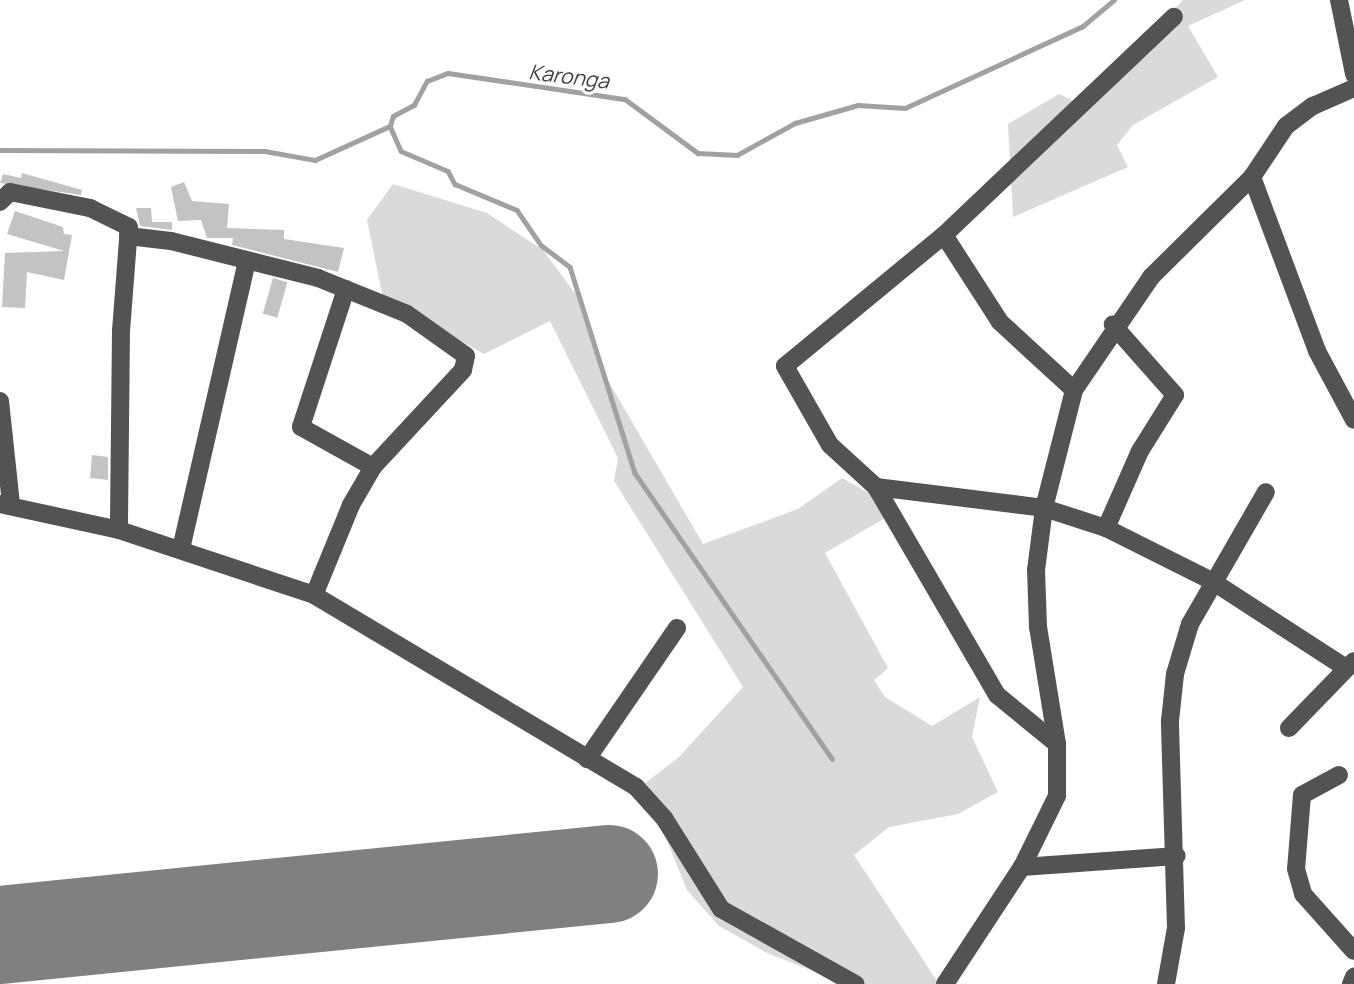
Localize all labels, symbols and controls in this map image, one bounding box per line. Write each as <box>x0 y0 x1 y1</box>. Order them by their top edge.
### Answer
water label: Karonga <box>528 59 610 93</box>

